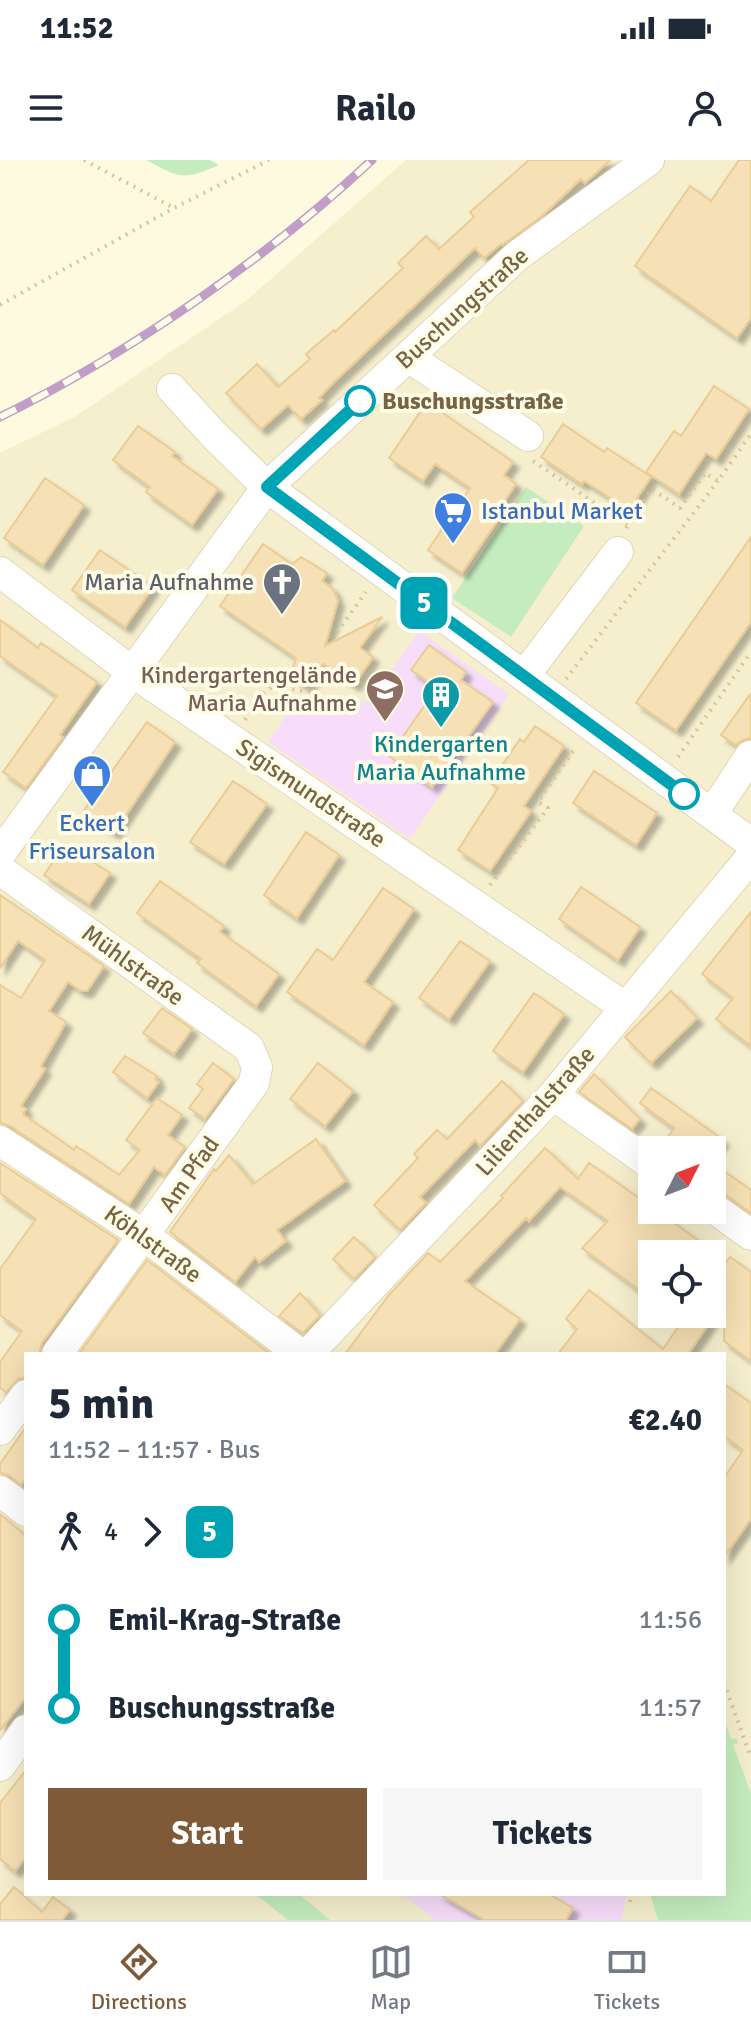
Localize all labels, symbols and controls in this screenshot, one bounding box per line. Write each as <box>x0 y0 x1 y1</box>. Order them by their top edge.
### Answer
text: 11:52 <box>40 10 114 47</box>
icon: menu <box>24 86 68 130</box>
text: Railo <box>335 86 416 131</box>
icon: person <box>683 86 727 130</box>
street label: Buschungstraße <box>389 241 535 375</box>
marker: Buschungsstraße <box>345 386 375 416</box>
place label: Buschungsstraße <box>382 386 564 416</box>
supermarket icon: Istanbul Market <box>432 490 474 545</box>
place label: Istanbul Market <box>481 496 643 526</box>
church icon: Maria Aufnahme <box>261 561 303 616</box>
place label: Maria Aufnahme <box>84 567 254 597</box>
line badge: 5 <box>398 577 450 629</box>
text: 5 <box>416 586 432 620</box>
place label: Kindergartengelände Maria Aufnahme <box>141 660 357 718</box>
school or university icon: Kindergartengelände Maria Aufnahme <box>364 668 406 723</box>
building icon: Kindergarten Maria Aufnahme <box>420 674 462 729</box>
place label: Kindergarten Maria Aufnahme <box>356 729 526 787</box>
street label: Sigismundstraße <box>230 732 392 854</box>
shop icon: Eckert Friseursalon <box>71 753 113 808</box>
unlabelled marker <box>669 779 699 809</box>
place label: Eckert Friseursalon <box>28 808 156 866</box>
street label: Mühlstraße <box>76 918 190 1012</box>
street label: Lilienthalstraße <box>469 1040 601 1182</box>
street label: Am Pfad <box>152 1130 226 1218</box>
north arrow <box>638 1136 726 1224</box>
map controls <box>638 1136 726 1328</box>
street label: Köhlstraße <box>98 1199 208 1289</box>
button: locate <box>638 1240 726 1328</box>
text: 5 min <box>48 1377 154 1431</box>
text: €2.40 <box>629 1402 702 1439</box>
text: 11:52 – 11:57 · Bus <box>48 1434 260 1466</box>
icon: walk <box>48 1510 92 1554</box>
icon: forward <box>130 1510 174 1554</box>
text: 5 <box>202 1515 217 1549</box>
text: 4 <box>104 1516 118 1548</box>
text: Emil-Krag-Straße <box>108 1602 341 1639</box>
text: 11:56 <box>639 1604 702 1636</box>
text: Buschungsstraße <box>108 1690 335 1727</box>
text: 11:57 <box>639 1692 702 1724</box>
button: Start <box>48 1788 367 1880</box>
button: Tickets <box>383 1788 702 1880</box>
tab: Directions <box>91 1940 187 2015</box>
tab: Map <box>369 1940 413 2015</box>
tab: Tickets <box>594 1940 660 2015</box>

